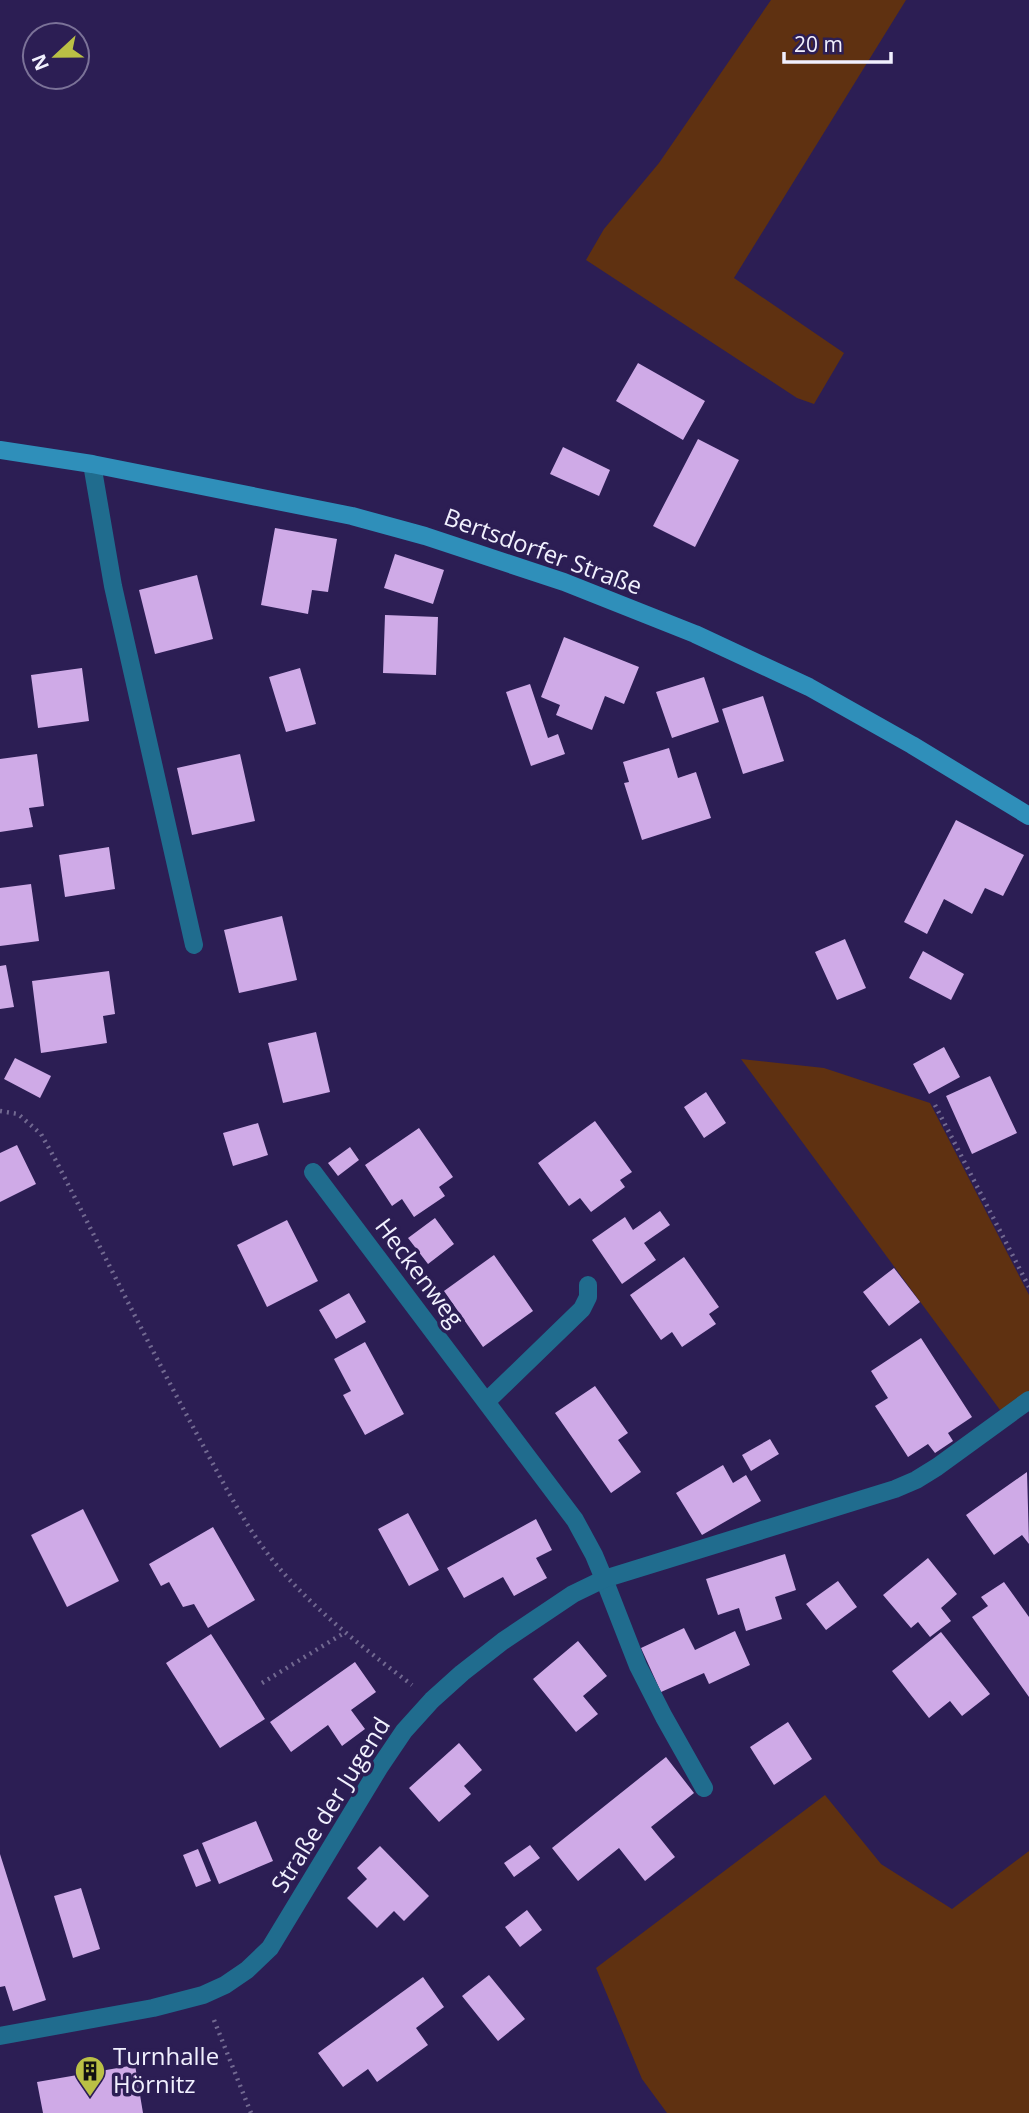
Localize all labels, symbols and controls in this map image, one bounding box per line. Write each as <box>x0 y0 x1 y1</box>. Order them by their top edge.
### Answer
north arrow <box>21 21 91 91</box>
scale bar <box>784 21 891 65</box>
text: 20 m <box>794 30 843 58</box>
text: N <box>25 50 55 74</box>
street label: Bertsdorfer Straße <box>440 499 647 602</box>
street label: Heckenweg <box>368 1211 472 1333</box>
street label: Straße der Jugend <box>263 1710 397 1898</box>
place label: Turnhalle Hörnitz <box>113 2039 219 2100</box>
building icon: Turnhalle Hörnitz <box>73 2054 107 2098</box>

